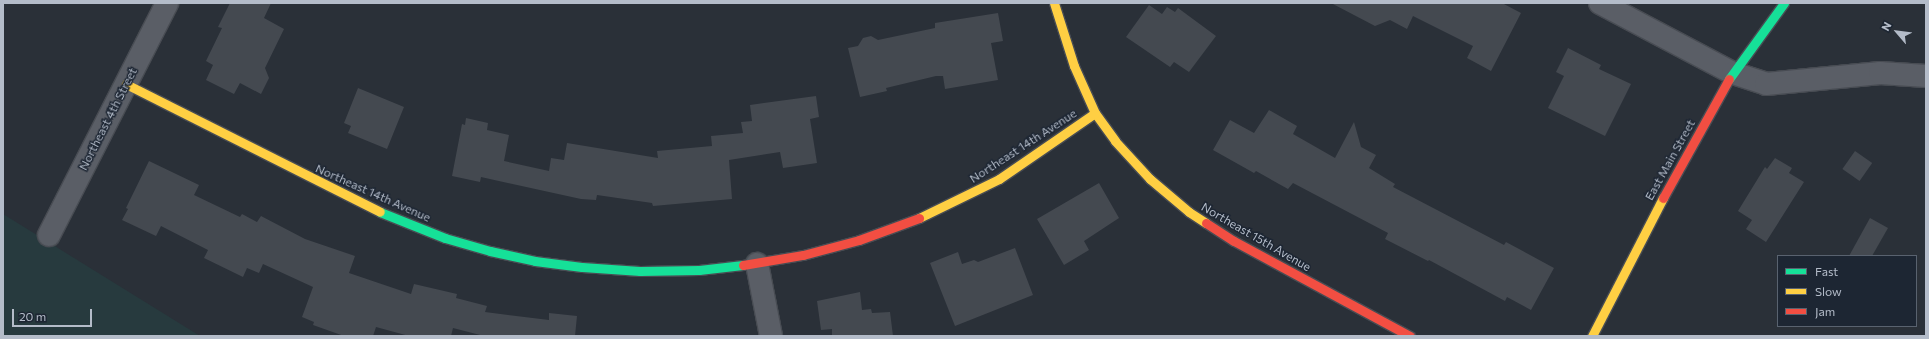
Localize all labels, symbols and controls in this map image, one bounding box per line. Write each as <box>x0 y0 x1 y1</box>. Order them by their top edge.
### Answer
north arrow <box>1877 12 1917 52</box>
text: N <box>1878 19 1894 33</box>
street label: Northeast 4th Street <box>76 65 140 173</box>
street label: Northeast 14th Avenue <box>967 106 1079 186</box>
street label: East Main Street <box>1642 117 1698 203</box>
street label: Northeast 14th Avenue <box>313 161 433 225</box>
street label: Northeast 15th Avenue <box>1199 200 1313 274</box>
legend <box>1777 255 1917 327</box>
text: Fast <box>1815 264 1838 278</box>
text: Slow <box>1815 284 1842 298</box>
scale bar <box>14 301 94 327</box>
text: Jam <box>1815 304 1835 318</box>
text: 20 m <box>19 309 46 323</box>

